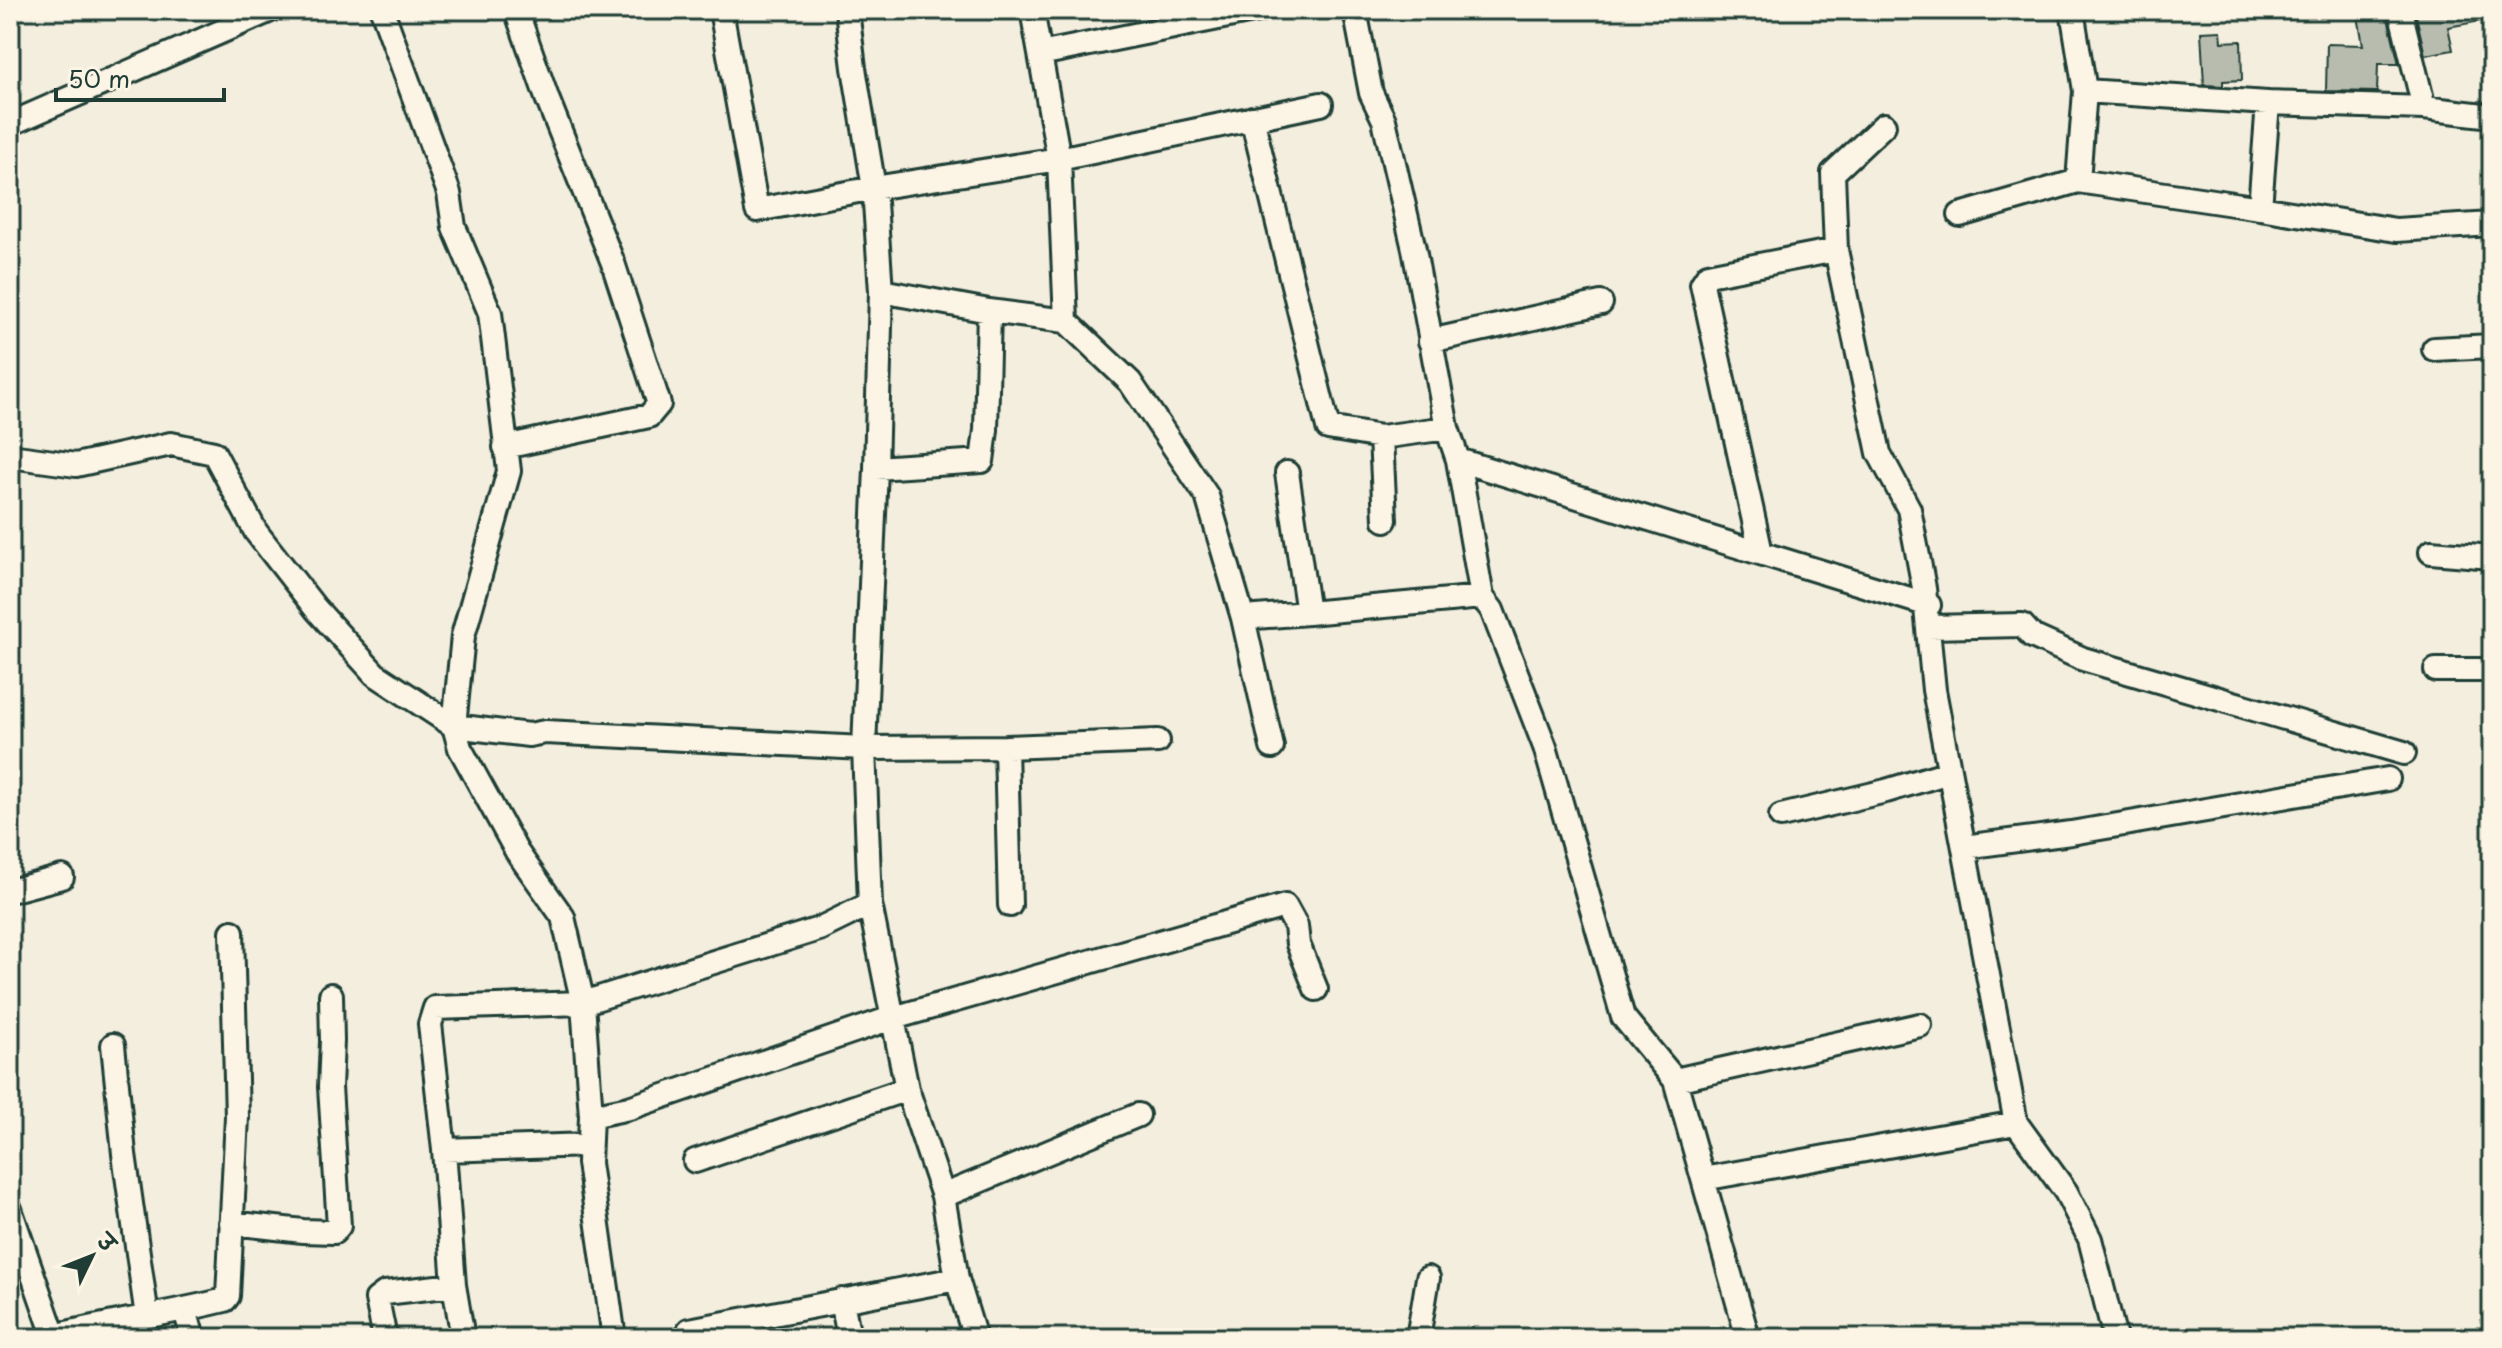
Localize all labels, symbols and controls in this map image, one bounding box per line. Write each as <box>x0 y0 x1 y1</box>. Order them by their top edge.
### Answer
scale bar <box>56 52 224 102</box>
text: 50 m <box>68 60 130 96</box>
north arrow <box>52 1216 132 1296</box>
text: उ <box>89 1223 126 1260</box>

